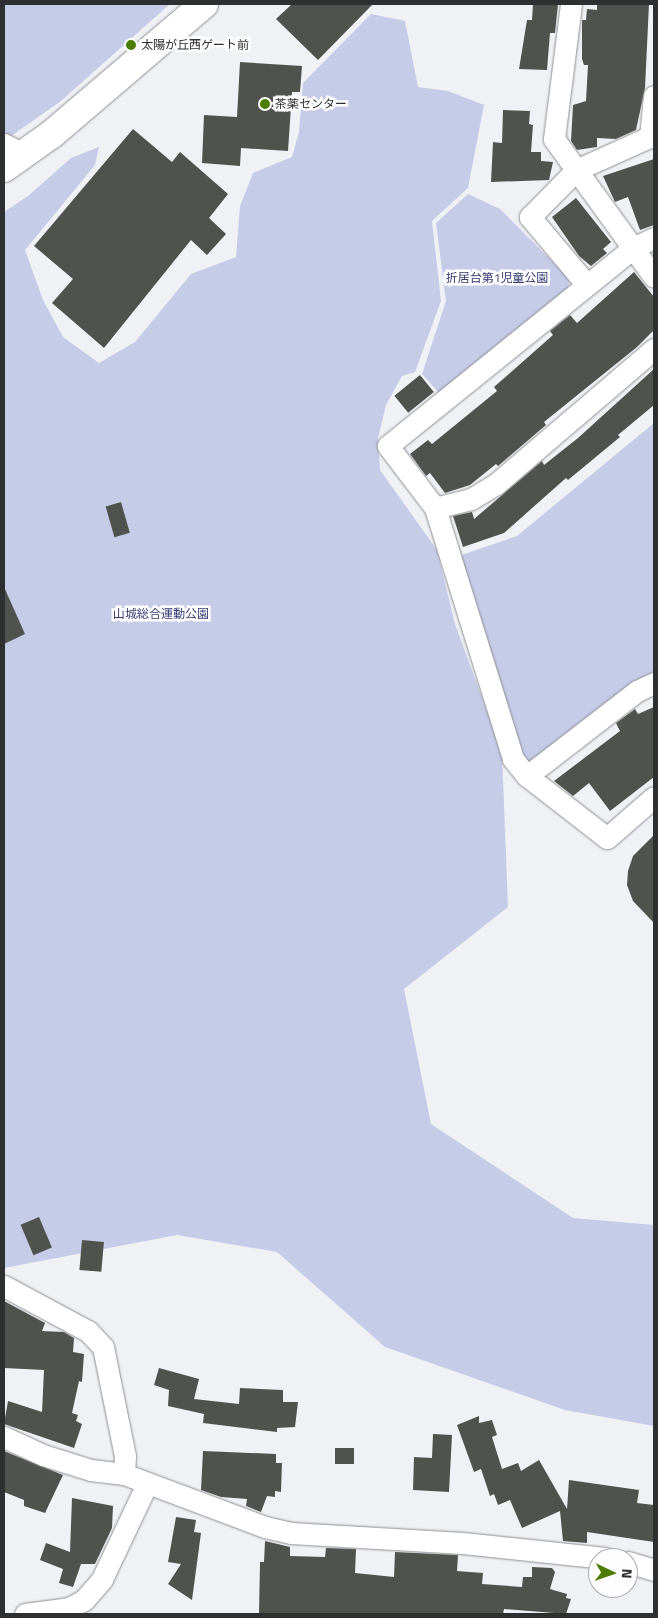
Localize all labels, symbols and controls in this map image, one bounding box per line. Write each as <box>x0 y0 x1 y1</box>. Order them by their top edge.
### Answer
place label: 太陽が丘西ゲート前 <box>141 38 249 52</box>
marker: 太陽が丘西ゲート前 <box>125 39 137 51</box>
place label: 茶薬センター <box>275 97 347 111</box>
marker: 茶薬センター <box>259 98 271 110</box>
park label: 折居台第1児童公園 <box>446 271 548 285</box>
park label: 山城総合運動公園 <box>113 607 209 621</box>
north arrow <box>588 1548 638 1598</box>
text: N <box>617 1568 638 1579</box>

